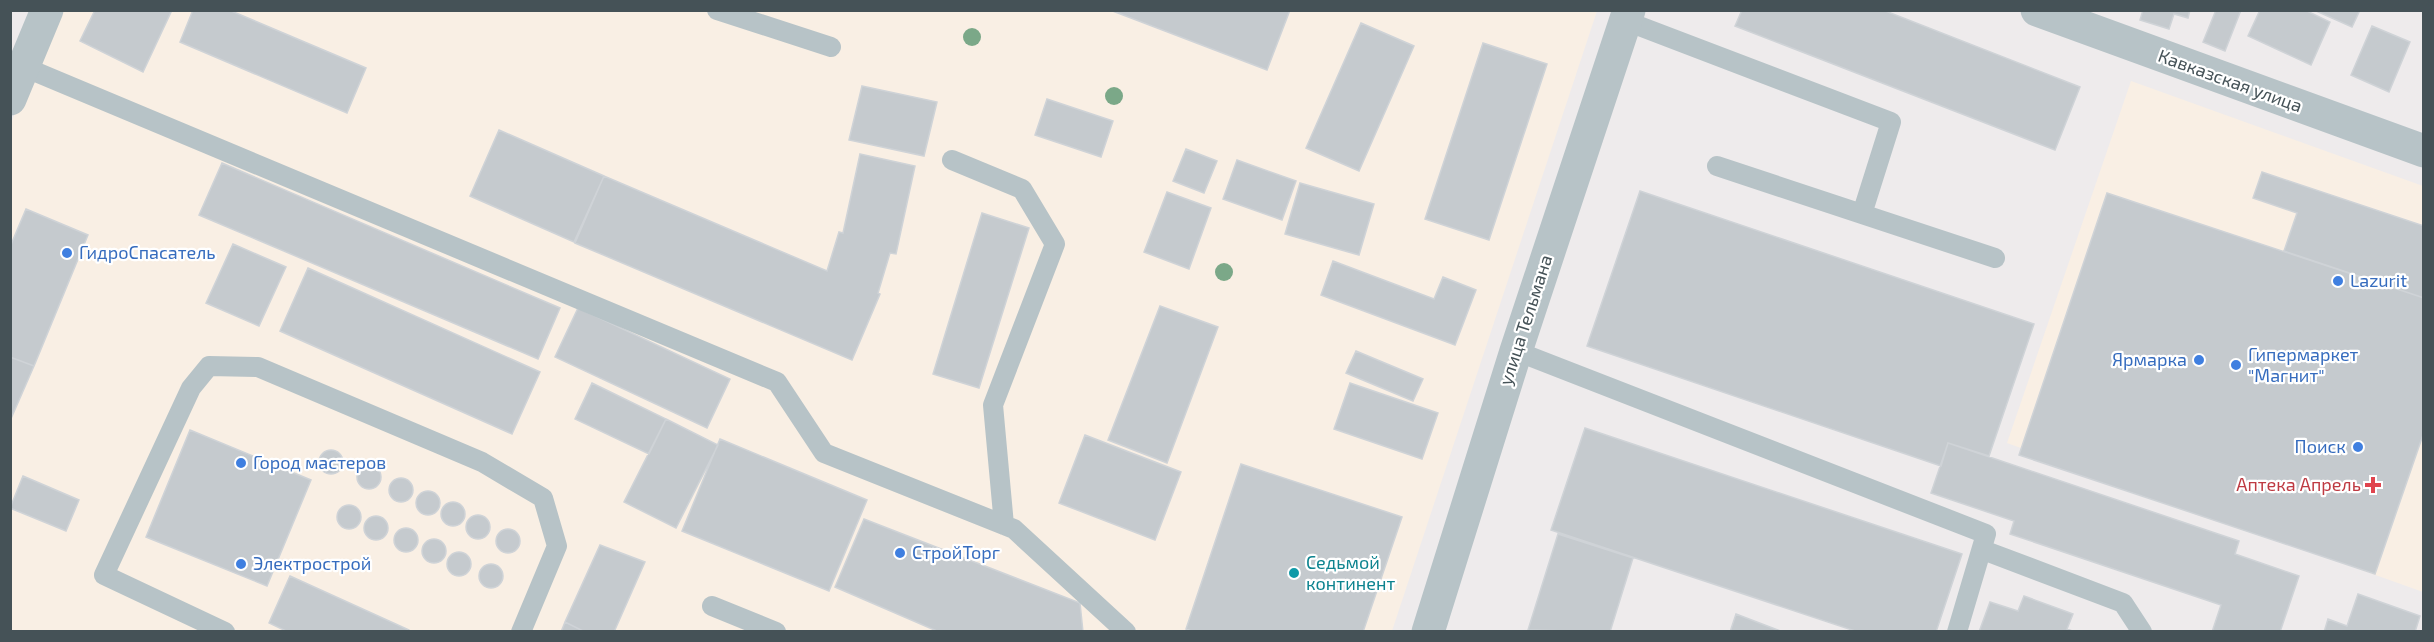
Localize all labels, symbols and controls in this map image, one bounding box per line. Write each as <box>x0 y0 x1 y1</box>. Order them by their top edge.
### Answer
street label: Кавказская улица <box>2155 44 2305 116</box>
place label: ГидроСпасатель <box>79 241 216 263</box>
marker: ГидроСпасатель <box>60 246 74 260</box>
street label: улица Тельмана <box>1494 252 1556 388</box>
place label: Lazurit <box>2350 269 2407 291</box>
marker: Lazurit <box>2331 274 2345 288</box>
place label: Гипермаркет "Магнит" <box>2248 343 2358 386</box>
place label: Ярмарка <box>2112 348 2187 370</box>
marker: Ярмарка <box>2192 353 2206 367</box>
marker: Гипермаркет "Магнит" <box>2229 358 2243 372</box>
place label: Поиск <box>2295 435 2346 457</box>
marker: Поиск <box>2351 440 2365 454</box>
place label: Город мастеров <box>253 451 386 473</box>
marker: Город мастеров <box>234 456 248 470</box>
place label: Аптека Апрель <box>2236 473 2361 495</box>
marker: Аптека Апрель <box>2366 478 2380 492</box>
place label: СтройТорг <box>912 541 1000 563</box>
marker: СтройТорг <box>893 546 907 560</box>
place label: Седьмой континент <box>1306 551 1395 594</box>
place label: Электрострой <box>253 552 371 574</box>
marker: Электрострой <box>234 557 248 571</box>
marker: Седьмой континент <box>1287 566 1301 580</box>

